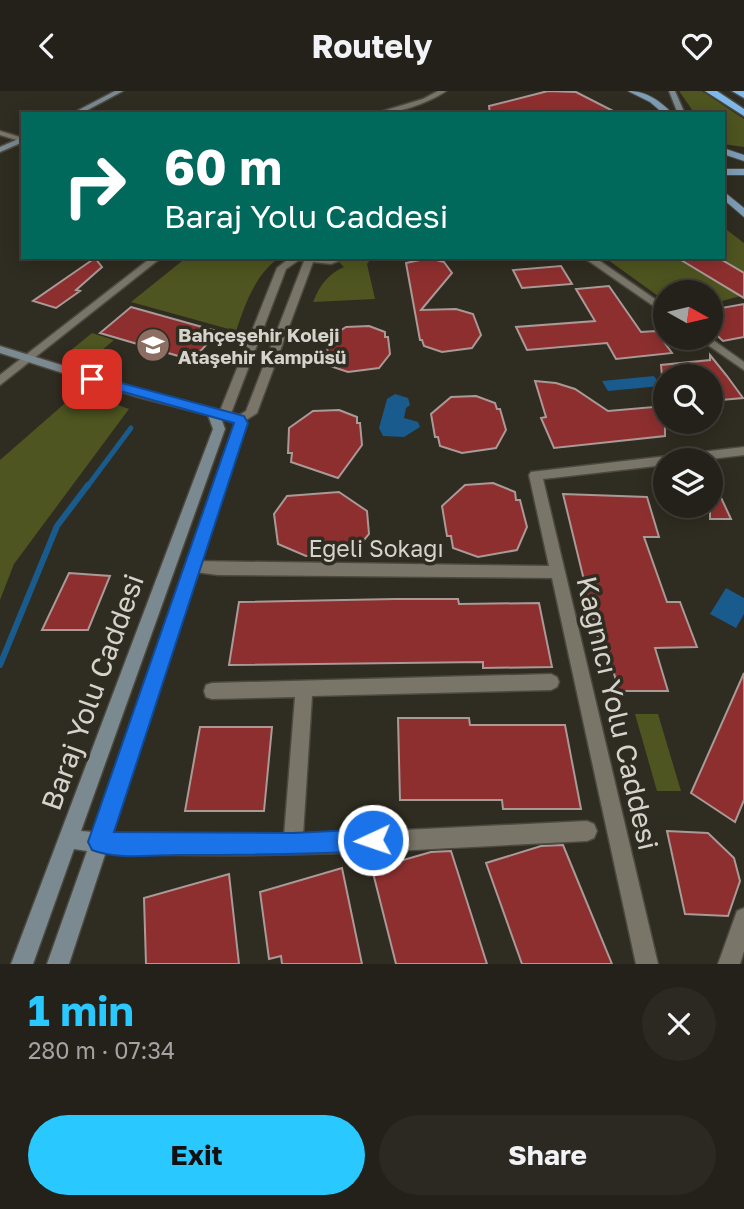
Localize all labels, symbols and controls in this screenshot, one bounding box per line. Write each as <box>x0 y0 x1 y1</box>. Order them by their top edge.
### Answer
icon: back <box>28 27 66 65</box>
text: Routely <box>312 27 432 65</box>
icon: heart <box>678 27 716 65</box>
text: 60 m <box>164 137 282 196</box>
icon: right <box>49 140 140 231</box>
text: Baraj Yolu Caddesi <box>164 197 448 235</box>
north arrow <box>653 280 723 350</box>
map controls <box>653 280 723 518</box>
place label: Bahçeşehir Koleji Ataşehir Kampüsü <box>178 323 346 368</box>
school or university icon: Bahçeşehir Koleji Ataşehir Kampüsü <box>134 326 172 364</box>
pin <box>62 349 122 409</box>
icon: arrive <box>73 360 111 398</box>
button: search <box>653 364 723 434</box>
button: layers <box>653 448 723 518</box>
street label: Egeli Sokağı <box>308 534 444 562</box>
street label: Baraj Yolu Caddesi <box>34 569 150 815</box>
street label: Kağnıcı Yolu Caddesi <box>570 573 666 853</box>
position arrow <box>336 803 410 877</box>
text: 1 min <box>28 985 134 1035</box>
button: close <box>642 987 716 1061</box>
text: 280 m · 07:34 <box>28 1036 175 1064</box>
button: Exit <box>28 1115 365 1195</box>
button: Share <box>379 1115 716 1195</box>

